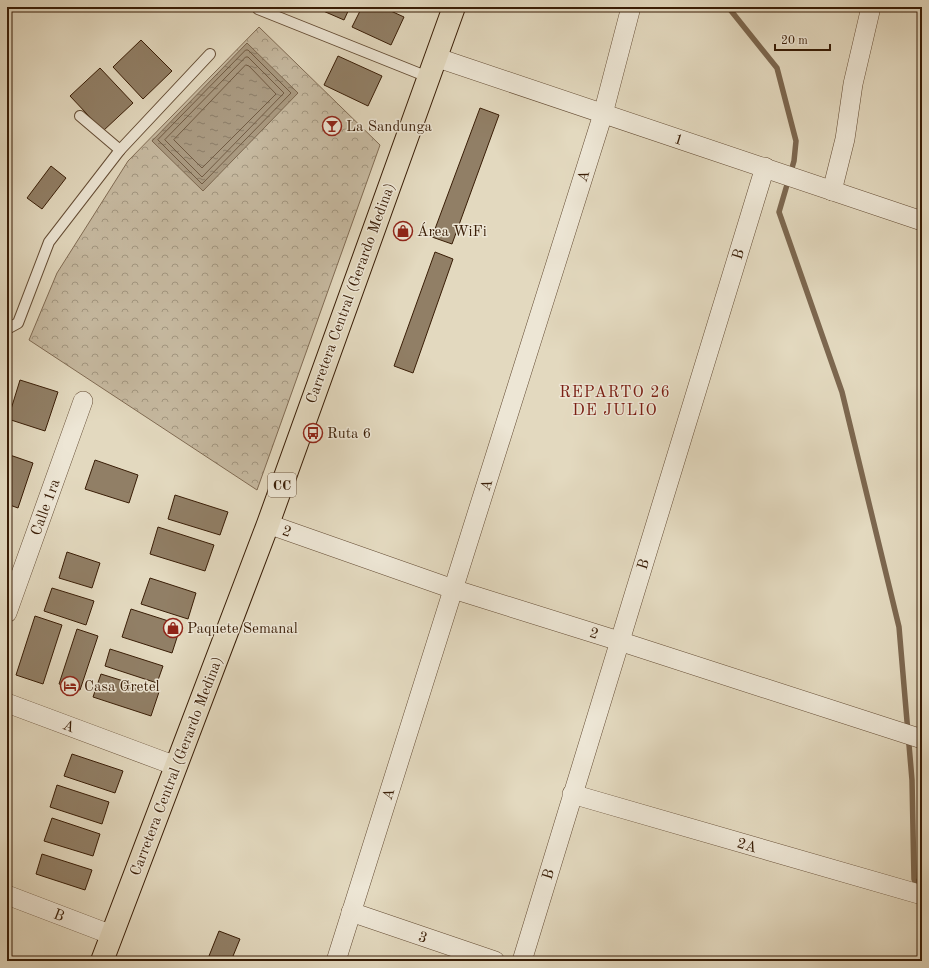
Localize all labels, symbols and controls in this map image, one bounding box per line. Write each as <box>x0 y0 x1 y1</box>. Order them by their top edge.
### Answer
scale bar <box>775 26 830 52</box>
text: 20 m <box>781 35 808 47</box>
bar icon: La Sandunga <box>321 115 343 137</box>
place label: La Sandunga <box>346 120 433 135</box>
street label: 1 <box>672 132 685 149</box>
street label: A <box>576 168 593 184</box>
street label: Carretera Central (Gerardo Medina) <box>304 181 398 406</box>
shop icon: Área WiFi <box>392 220 414 242</box>
place label: Área WiFi <box>417 222 487 240</box>
street label: B <box>731 247 748 262</box>
district label: REPARTO 26 DE JULIO <box>559 385 671 419</box>
bus stop icon: Ruta 6 <box>302 422 324 444</box>
place label: Ruta 6 <box>327 427 371 442</box>
road number: CC <box>268 473 296 497</box>
street label: Calle 1ra <box>29 477 64 538</box>
street label: A <box>479 477 496 493</box>
street label: 2 <box>280 524 293 541</box>
street label: B <box>636 557 653 572</box>
shop icon: Paquete Semanal <box>162 617 184 639</box>
place label: Paquete Semanal <box>187 622 298 637</box>
street label: 2 <box>587 626 600 643</box>
street label: Carretera Central (Gerardo Medina) <box>129 655 226 878</box>
hotel icon: Casa Gretel <box>59 675 81 697</box>
place label: Casa Gretel <box>84 680 160 695</box>
street label: A <box>60 718 77 737</box>
street label: A <box>381 786 398 802</box>
street label: 2A <box>735 836 759 857</box>
street label: B <box>541 867 558 882</box>
street label: B <box>51 908 66 925</box>
street label: 3 <box>416 930 429 947</box>

